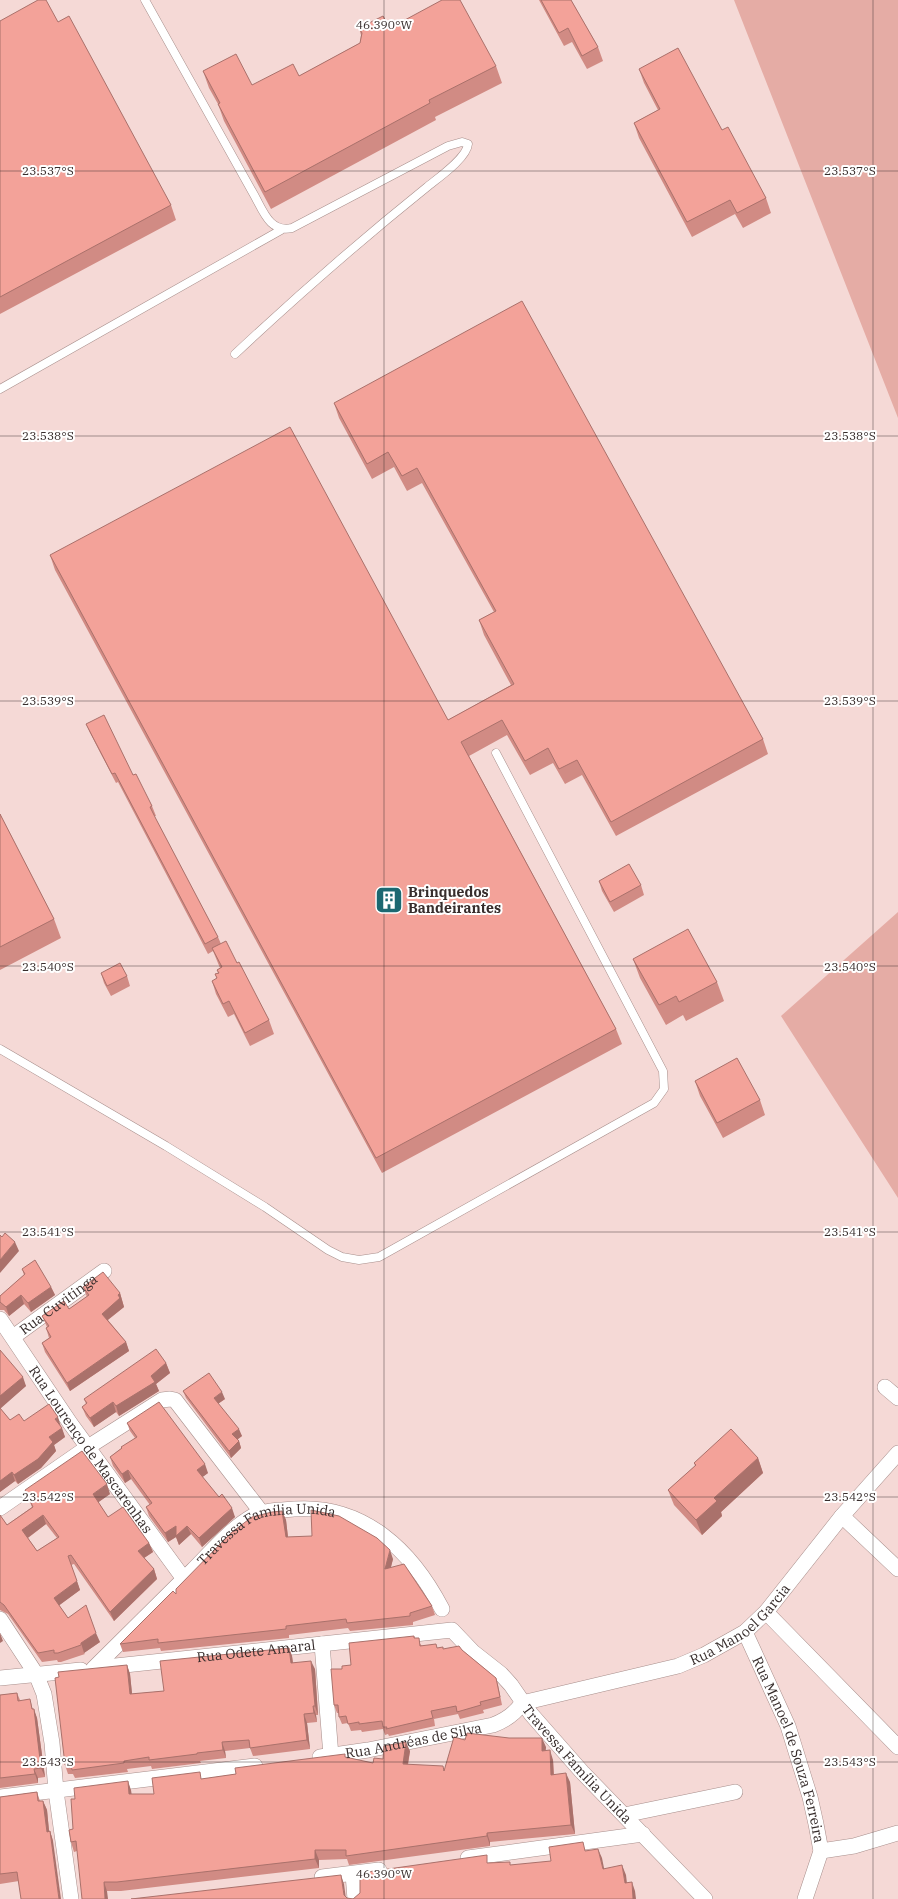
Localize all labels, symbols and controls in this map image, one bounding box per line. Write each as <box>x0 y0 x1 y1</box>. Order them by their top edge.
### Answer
text: 46.390°W <box>356 17 413 32</box>
text: 23.537°S <box>22 163 74 178</box>
text: 23.537°S <box>824 163 876 178</box>
text: 23.538°S <box>22 428 74 443</box>
text: 23.538°S <box>824 428 876 443</box>
text: 23.539°S <box>22 693 74 708</box>
text: 23.539°S <box>824 693 876 708</box>
place label: Brinquedos Bandeirantes <box>408 883 501 917</box>
building icon: Brinquedos Bandeirantes <box>374 885 404 915</box>
text: 23.540°S <box>22 959 74 974</box>
text: 23.540°S <box>824 959 876 974</box>
text: 23.541°S <box>22 1224 74 1239</box>
text: 23.541°S <box>824 1224 876 1239</box>
street label: Rua Cuvitinga <box>16 1270 101 1338</box>
street label: Rua Lourenço de Mascarenhas <box>25 1362 157 1537</box>
text: 23.542°S <box>22 1489 74 1504</box>
text: 23.542°S <box>824 1489 876 1504</box>
street label: Travessa Família Unida <box>193 1500 338 1569</box>
street label: Rua Manoel Garcia <box>687 1580 794 1669</box>
street label: Rua Odete Amaral <box>196 1636 316 1666</box>
street label: Rua Manoel de Souza Ferreira <box>748 1653 828 1845</box>
street label: Travessa Família Unida <box>518 1701 636 1827</box>
street label: Rua Andréas de Silva <box>344 1718 484 1762</box>
text: 23.543°S <box>22 1754 74 1769</box>
text: 23.543°S <box>824 1754 876 1769</box>
text: 46.390°W <box>356 1866 413 1881</box>

